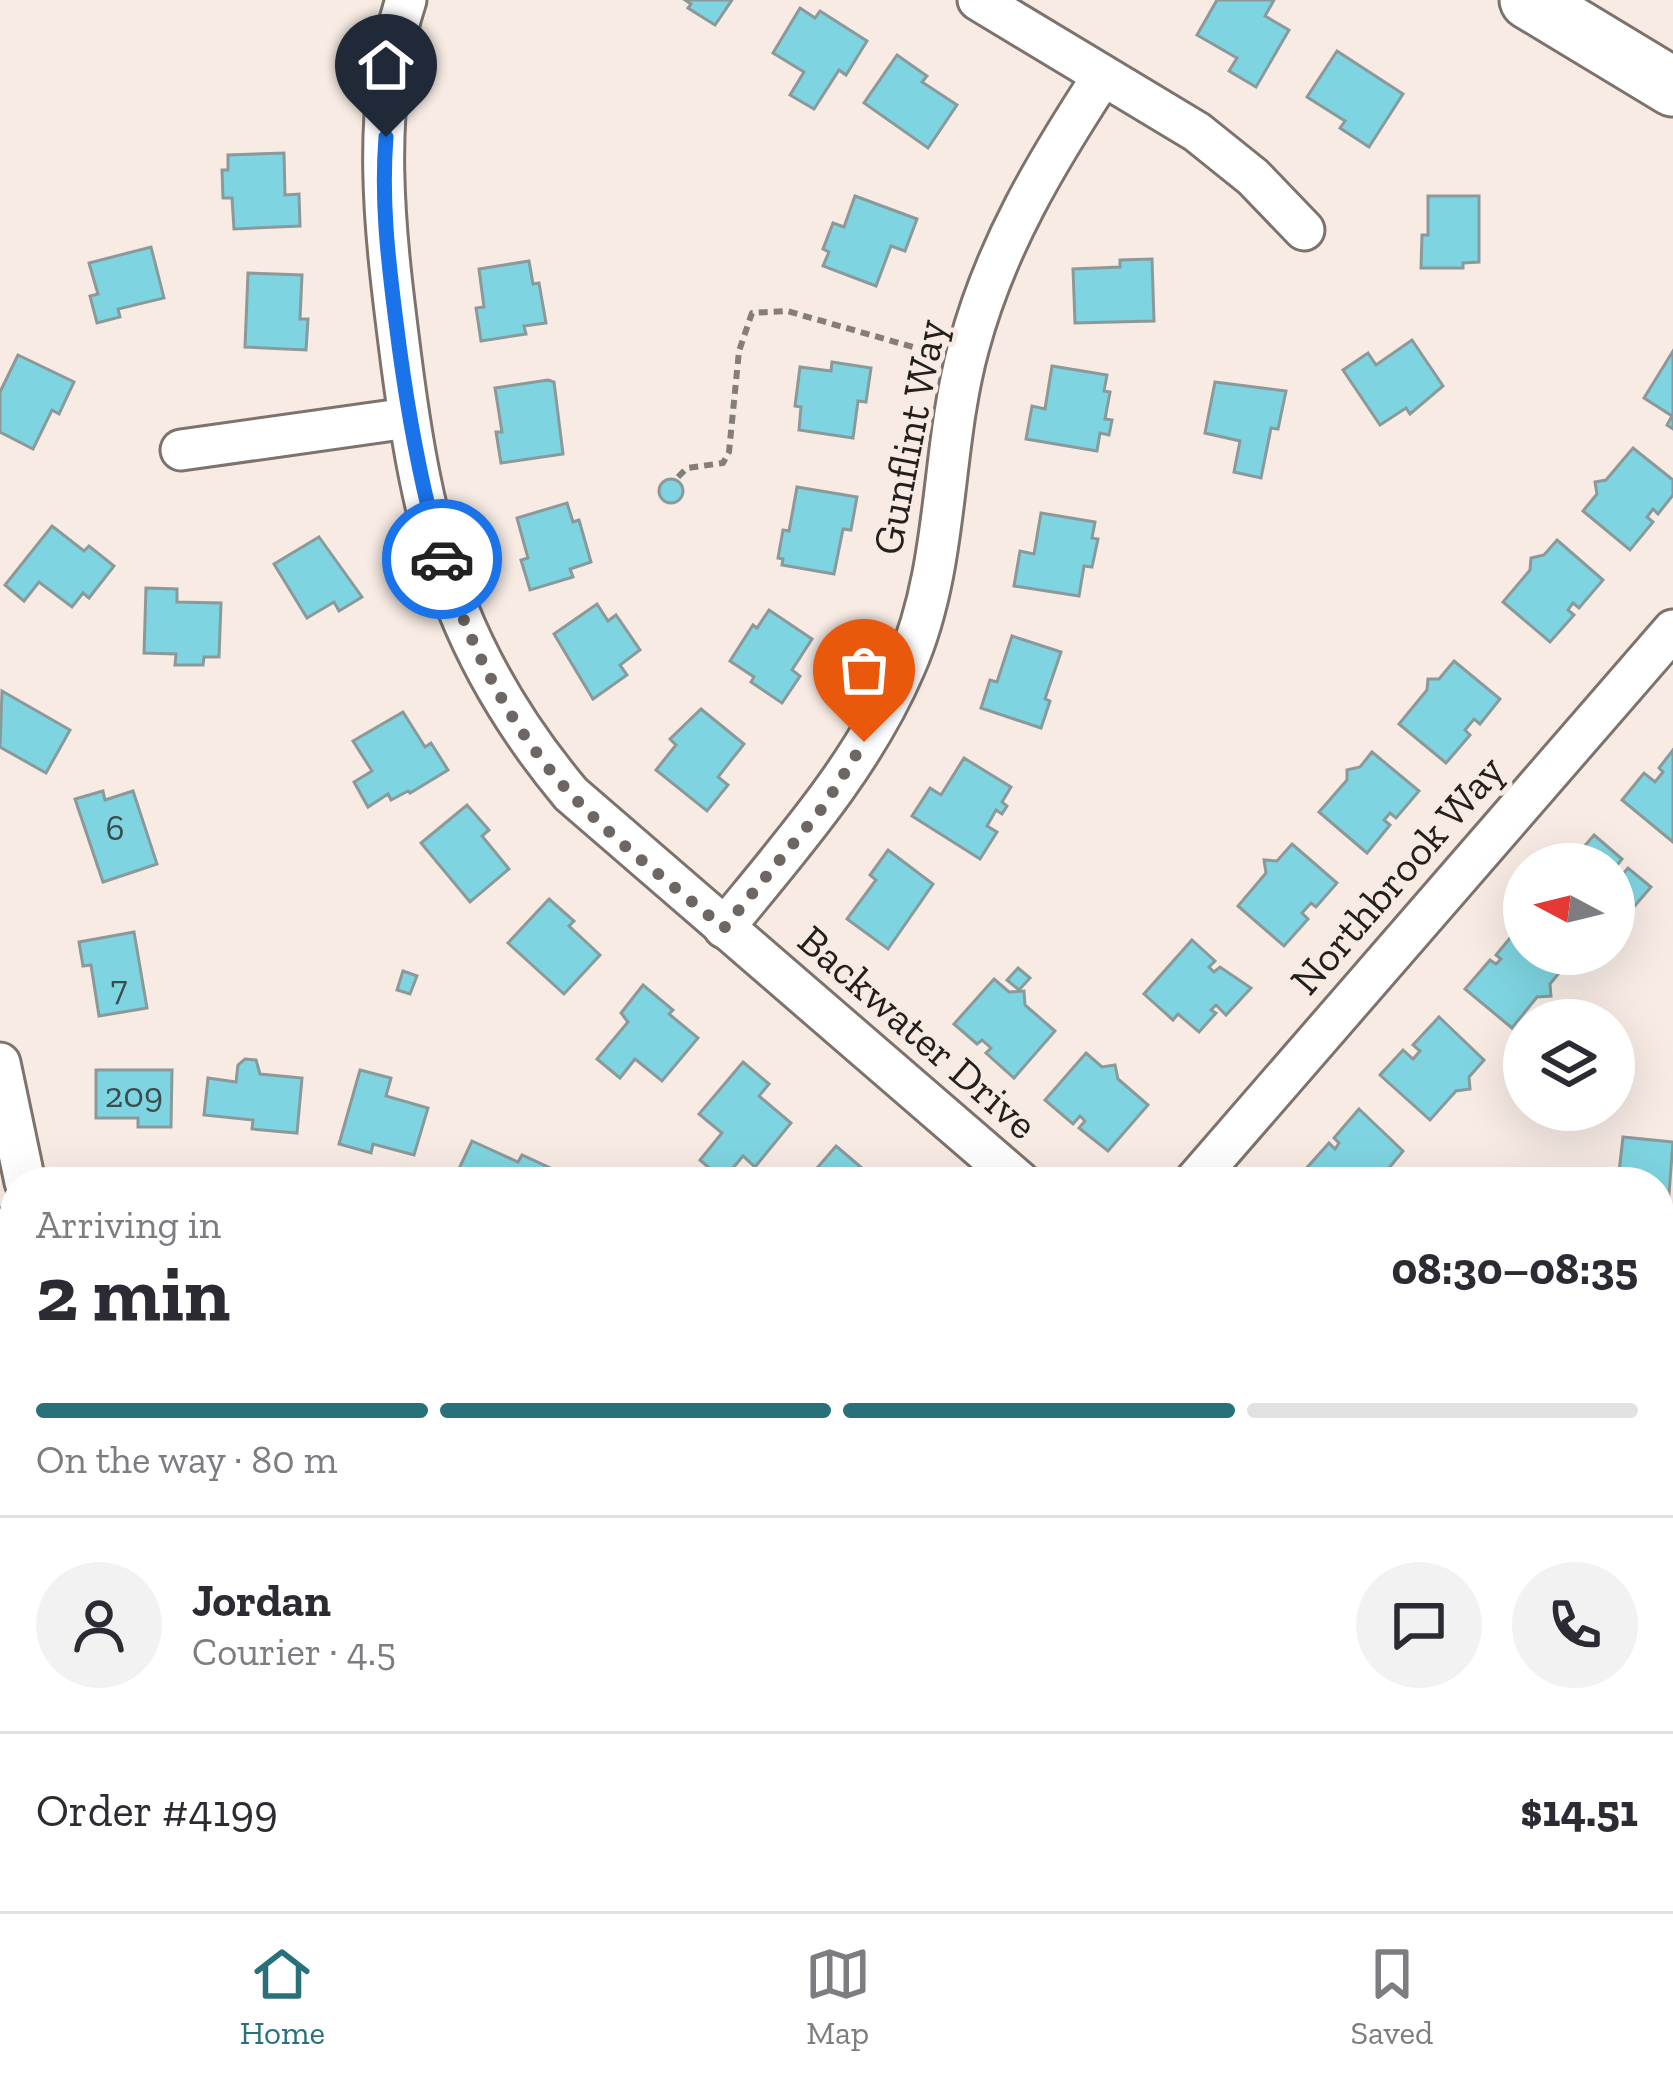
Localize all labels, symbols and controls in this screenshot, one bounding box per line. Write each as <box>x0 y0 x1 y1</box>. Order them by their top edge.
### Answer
pin <box>335 14 437 137</box>
icon: home <box>353 32 419 98</box>
street label: Gunflint Way <box>861 315 957 559</box>
courier <box>382 499 502 619</box>
icon: car <box>409 526 475 592</box>
pin <box>813 619 915 742</box>
icon: bag <box>831 637 897 703</box>
street label: Northbrook Way <box>1279 745 1515 1005</box>
house number: 6 <box>105 806 125 849</box>
north arrow <box>1503 843 1635 975</box>
map controls <box>1503 843 1635 1131</box>
street label: Backwater Drive <box>788 914 1048 1150</box>
house number: 7 <box>111 966 128 1009</box>
button: layers <box>1503 999 1635 1131</box>
house number: 209 <box>105 1073 163 1116</box>
text: Arriving in <box>36 1201 221 1248</box>
text: 08:30–08:35 <box>1391 1242 1638 1296</box>
text: 2 min <box>36 1246 230 1340</box>
text: On the way · 80 m <box>36 1436 337 1483</box>
button: person <box>36 1562 162 1688</box>
button: chat <box>1356 1562 1482 1688</box>
button: phone <box>1512 1562 1638 1688</box>
text: Jordan <box>192 1574 331 1628</box>
text: Courier · 4.5 <box>192 1628 396 1675</box>
text: Order #4199 <box>36 1784 278 1838</box>
text: $14.51 <box>1520 1784 1638 1838</box>
tab: Home <box>240 1941 325 2052</box>
tab: Map <box>805 1941 871 2052</box>
tab: Saved <box>1350 1941 1433 2052</box>

